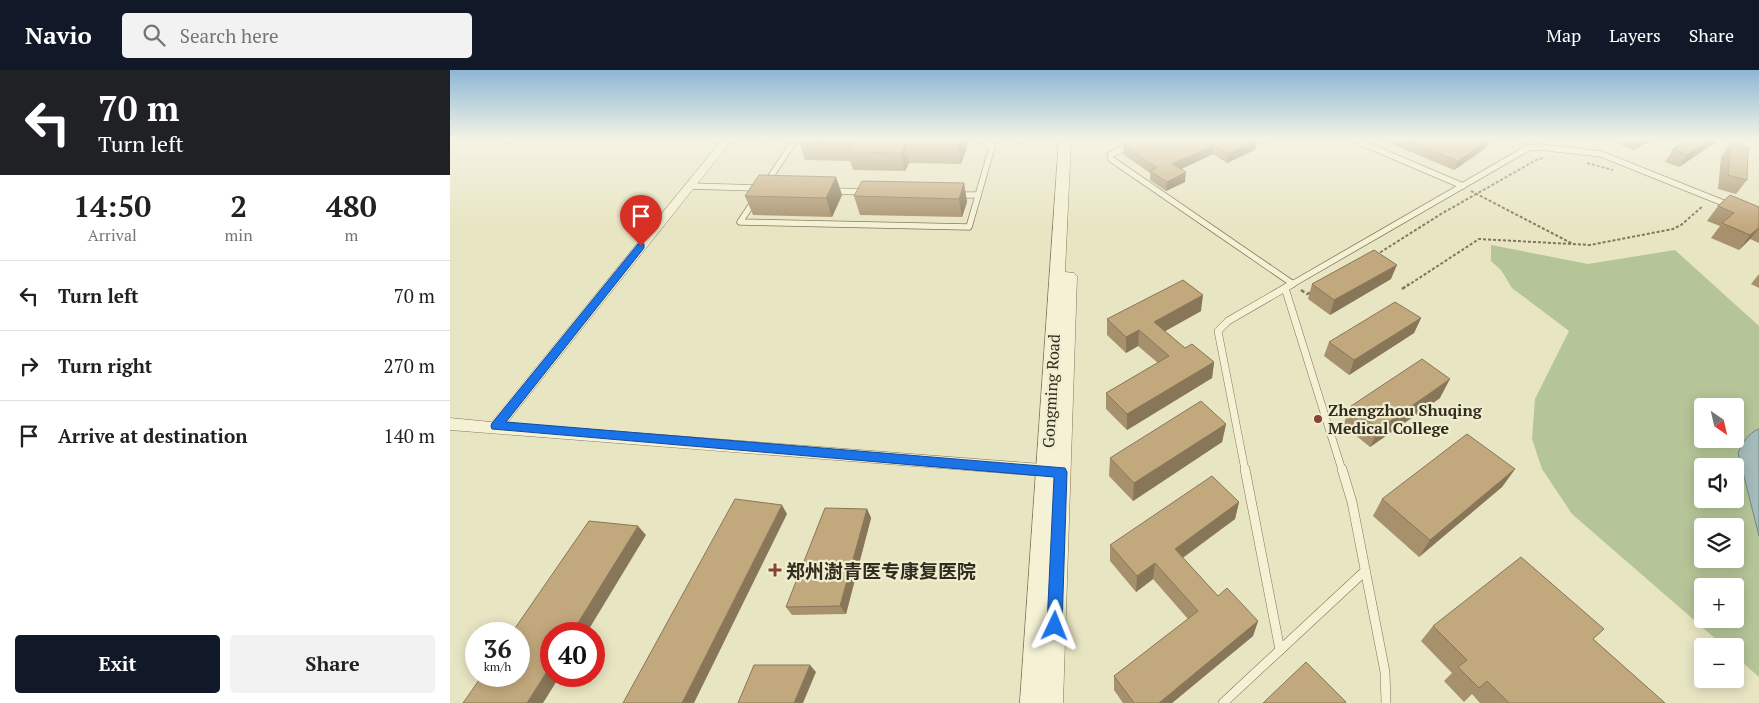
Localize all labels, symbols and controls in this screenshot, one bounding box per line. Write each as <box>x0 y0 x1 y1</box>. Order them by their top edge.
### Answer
search box <box>122 13 472 58</box>
text: Navio <box>25 19 92 51</box>
icon: search <box>140 21 168 49</box>
text: Search here <box>180 23 279 48</box>
text: Map <box>1546 23 1581 47</box>
text: Layers <box>1609 23 1661 47</box>
text: Share <box>1689 23 1734 47</box>
text: 70 m <box>98 85 179 131</box>
icon: left <box>15 90 80 155</box>
text: Turn left <box>98 129 184 158</box>
text: 14:50 <box>73 186 151 226</box>
text: 2 <box>230 186 247 226</box>
text: 480 <box>326 186 377 226</box>
pin <box>620 195 662 246</box>
icon: arrive <box>627 202 655 230</box>
text: Arrival <box>88 224 137 246</box>
text: min <box>225 224 253 246</box>
text: m <box>344 224 358 246</box>
icon: left <box>15 282 43 310</box>
text: Turn left <box>58 283 139 308</box>
text: 70 m <box>394 283 435 308</box>
street label: Gongming Road <box>1037 333 1065 448</box>
icon: right <box>15 352 43 380</box>
text: Turn right <box>58 353 152 378</box>
text: 270 m <box>384 353 435 378</box>
north arrow <box>1694 398 1744 448</box>
map controls <box>1694 398 1744 688</box>
place label: Zhengzhou Shuqing Medical College <box>1328 399 1483 439</box>
marker: Zhengzhou Shuqing Medical College <box>1312 413 1324 425</box>
icon: arrive <box>15 422 43 450</box>
text: Arrive at destination <box>58 423 247 448</box>
text: 140 m <box>384 423 435 448</box>
button: sound <box>1694 458 1744 508</box>
button: layers <box>1694 518 1744 568</box>
place label: 郑州澍青医专康复医院 <box>786 558 976 583</box>
marker: 郑州澍青医专康复医院 <box>768 563 782 577</box>
button: + <box>1694 578 1744 628</box>
position arrow <box>1028 599 1080 651</box>
speed limit sign: 40 <box>540 622 605 687</box>
text: 36 <box>483 632 512 665</box>
button: Exit <box>15 635 220 693</box>
button: Share <box>230 635 435 693</box>
button: − <box>1694 638 1744 688</box>
text: km/h <box>484 659 511 674</box>

